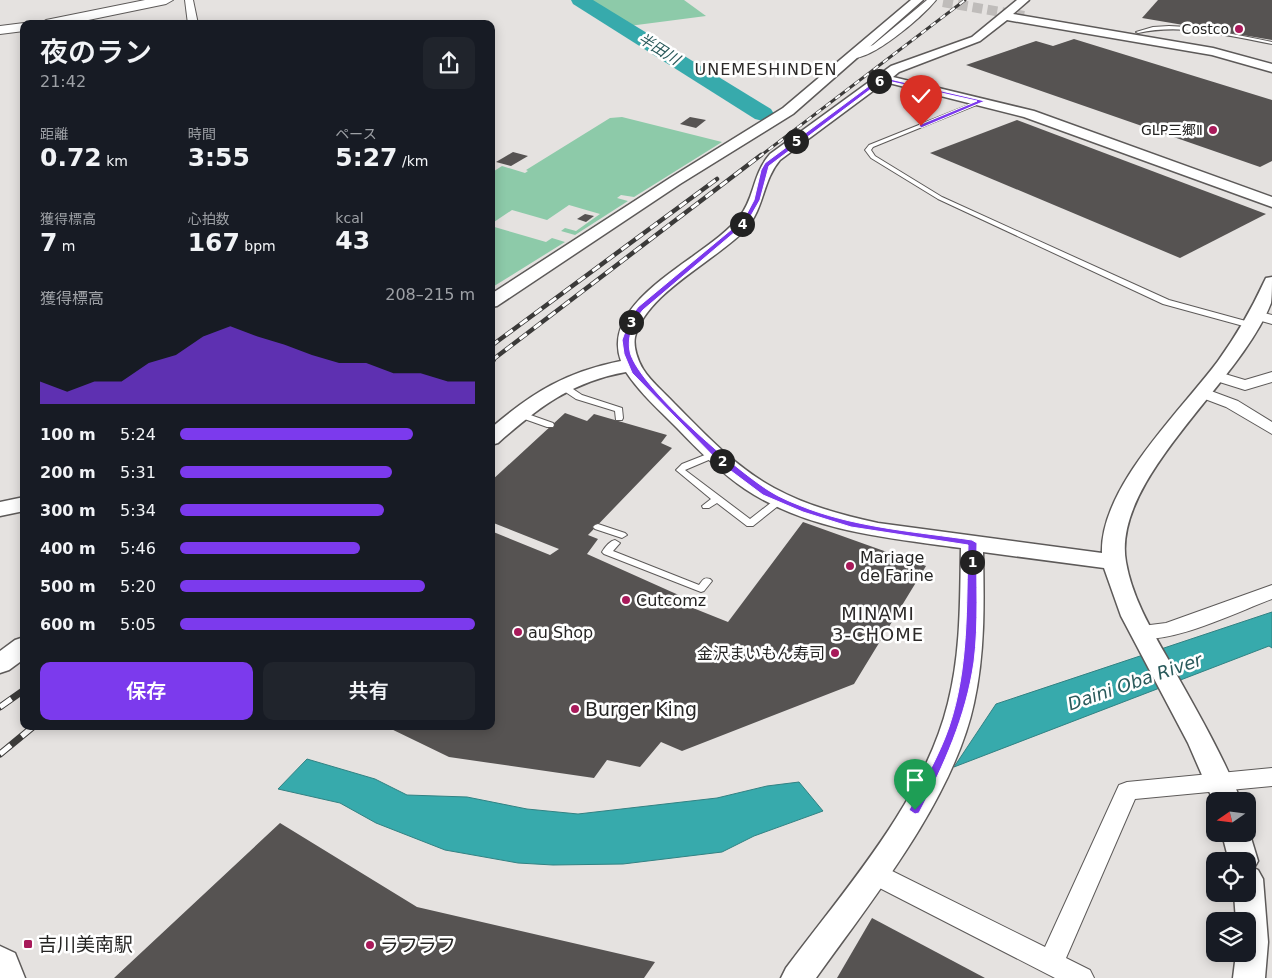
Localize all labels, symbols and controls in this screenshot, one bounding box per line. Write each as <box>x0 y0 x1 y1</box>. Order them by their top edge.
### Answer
place label: Costco <box>1182 21 1229 37</box>
marker: Costco <box>1233 23 1245 35</box>
water label: 半田川 <box>635 29 685 70</box>
text: 夜のラン <box>40 36 152 69</box>
button: share <box>423 37 475 89</box>
district label: UNEMESHINDEN <box>695 60 837 79</box>
pin: 6 <box>866 68 892 94</box>
text: 21:42 <box>40 72 86 91</box>
text: 6 <box>875 73 884 89</box>
pin <box>900 75 942 126</box>
icon: check <box>907 82 935 110</box>
place label: GLP三郷Ⅱ <box>1141 122 1203 138</box>
marker: GLP三郷Ⅱ <box>1207 124 1219 136</box>
text: 距離 <box>40 126 68 142</box>
text: 時間 <box>188 126 216 142</box>
text: ペース <box>335 126 377 142</box>
pin: 5 <box>784 128 808 154</box>
text: 5 <box>792 133 801 149</box>
text: 0.72 <box>40 143 102 172</box>
text: 3:55 <box>188 143 250 172</box>
text: 5:27 <box>335 143 398 172</box>
text: km <box>102 153 128 169</box>
text: /km <box>398 153 428 169</box>
text: kcal <box>335 210 364 226</box>
text: 獲得標高 <box>40 211 96 227</box>
text: 心拍数 <box>188 211 230 227</box>
pin: 4 <box>730 212 754 236</box>
text: 4 <box>738 216 747 232</box>
text: 43 <box>335 226 370 255</box>
text: 7 <box>40 228 57 257</box>
text: 167 <box>188 228 240 257</box>
text: m <box>57 238 76 254</box>
text: bpm <box>240 238 276 254</box>
text: 208–215 m <box>385 285 475 304</box>
text: 獲得標高 <box>40 289 104 308</box>
pin: 3 <box>618 310 644 334</box>
text: 3 <box>627 314 636 330</box>
text: 100 m <box>40 425 96 444</box>
text: 5:24 <box>120 425 156 444</box>
pin: 2 <box>710 448 734 474</box>
text: 2 <box>718 453 727 469</box>
text: 200 m <box>40 463 96 482</box>
text: 5:31 <box>120 463 156 482</box>
text: 300 m <box>40 501 96 520</box>
text: 5:34 <box>120 501 156 520</box>
text: 400 m <box>40 539 96 558</box>
text: 5:46 <box>120 539 156 558</box>
place label: Mariage de Farine <box>860 548 934 585</box>
pin: 1 <box>960 550 984 574</box>
text: 1 <box>968 554 977 570</box>
marker: Mariage de Farine <box>844 560 856 572</box>
text: 500 m <box>40 577 96 596</box>
text: 5:20 <box>120 577 156 596</box>
place label: Cutcomz <box>636 591 706 610</box>
marker: Cutcomz <box>620 594 632 606</box>
district label: MINAMI 3-CHOME <box>832 603 924 645</box>
text: 600 m <box>40 615 96 634</box>
text: 5:05 <box>120 615 156 634</box>
place label: au Shop <box>528 623 593 642</box>
marker: au Shop <box>512 626 524 638</box>
place label: 金沢まいもん寿司 <box>697 644 825 663</box>
marker: 金沢まいもん寿司 <box>829 647 841 659</box>
water label: Daini Oba River <box>1065 648 1206 714</box>
button: 保存 <box>40 662 253 720</box>
button: 共有 <box>263 662 475 720</box>
place label: Burger King <box>585 698 697 720</box>
marker: Burger King <box>569 703 581 715</box>
pin <box>894 759 936 810</box>
icon: arrive <box>901 766 929 794</box>
north arrow <box>1206 792 1256 842</box>
map controls <box>1206 792 1256 962</box>
button: locate <box>1206 852 1256 902</box>
button: layers <box>1206 912 1256 962</box>
place label: 吉川美南駅 <box>38 933 133 955</box>
place label: ラフラフ <box>380 934 456 956</box>
marker: 吉川美南駅 <box>22 938 34 950</box>
marker: ラフラフ <box>364 939 376 951</box>

